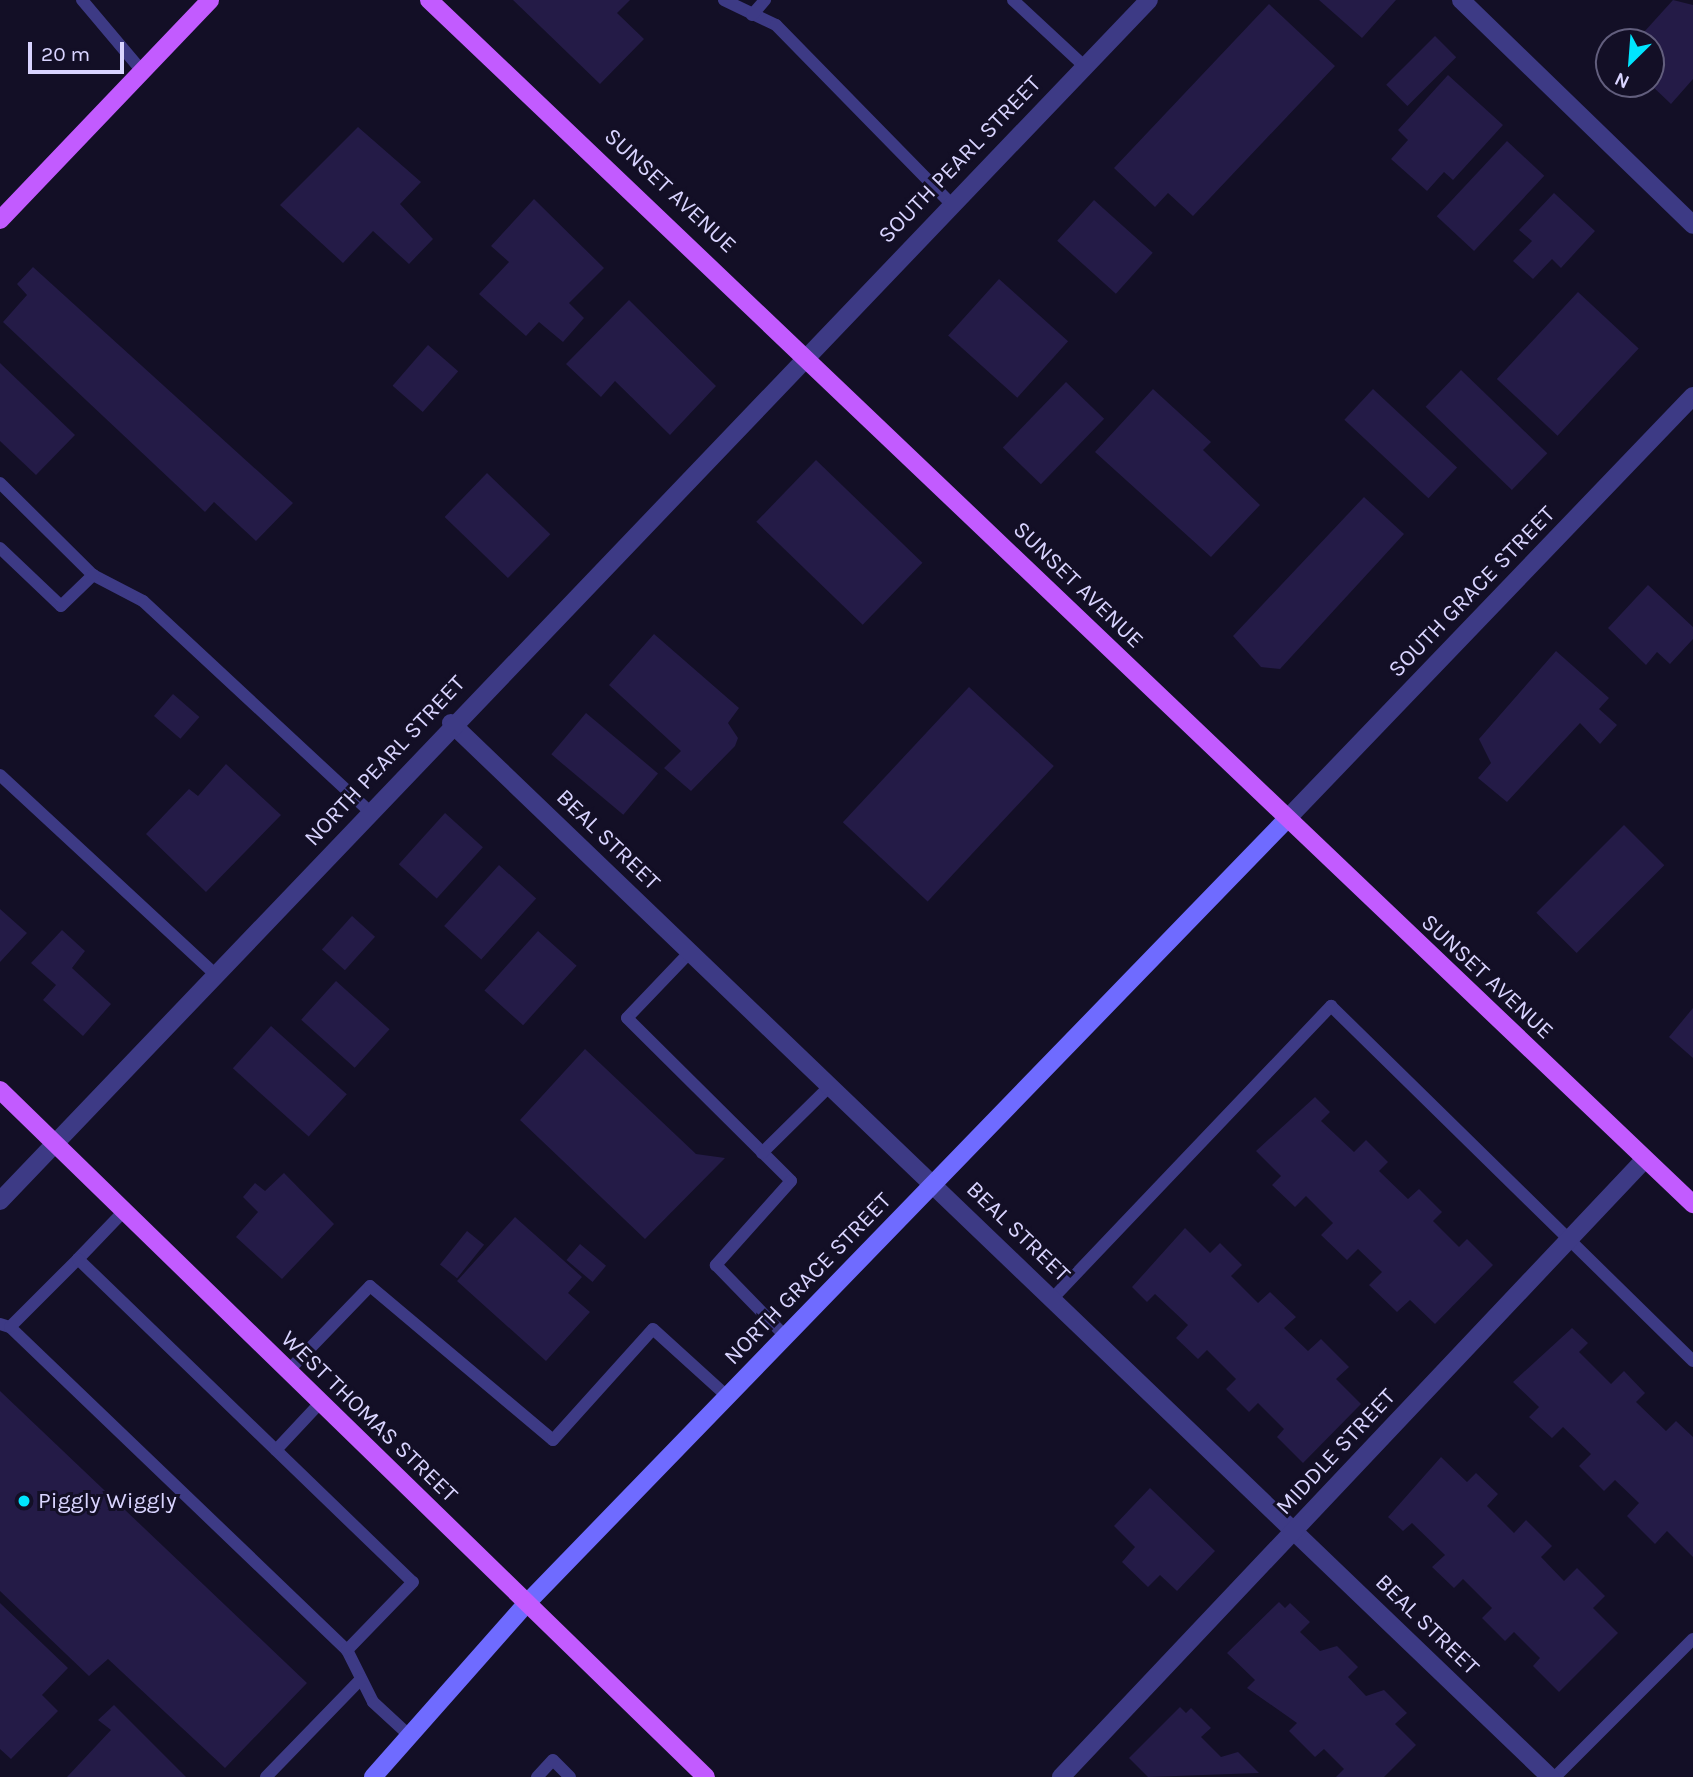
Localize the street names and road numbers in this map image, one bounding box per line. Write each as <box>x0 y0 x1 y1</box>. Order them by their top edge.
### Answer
street label: SOUTH PEARL STREET <box>873 71 1047 249</box>
street label: SUNSET AVENUE <box>598 123 742 259</box>
street label: SOUTH GRACE STREET <box>1383 501 1561 683</box>
street label: SUNSET AVENUE <box>1007 516 1149 654</box>
street label: NORTH PEARL STREET <box>299 670 471 852</box>
street label: BEAL STREET <box>550 784 666 896</box>
street label: SUNSET AVENUE <box>1415 909 1559 1045</box>
street label: BEAL STREET <box>960 1176 1076 1288</box>
street label: NORTH GRACE STREET <box>719 1187 897 1371</box>
street label: WEST THOMAS STREET <box>275 1325 463 1509</box>
street label: MIDDLE STREET <box>1271 1383 1401 1521</box>
street label: BEAL STREET <box>1369 1569 1485 1681</box>

